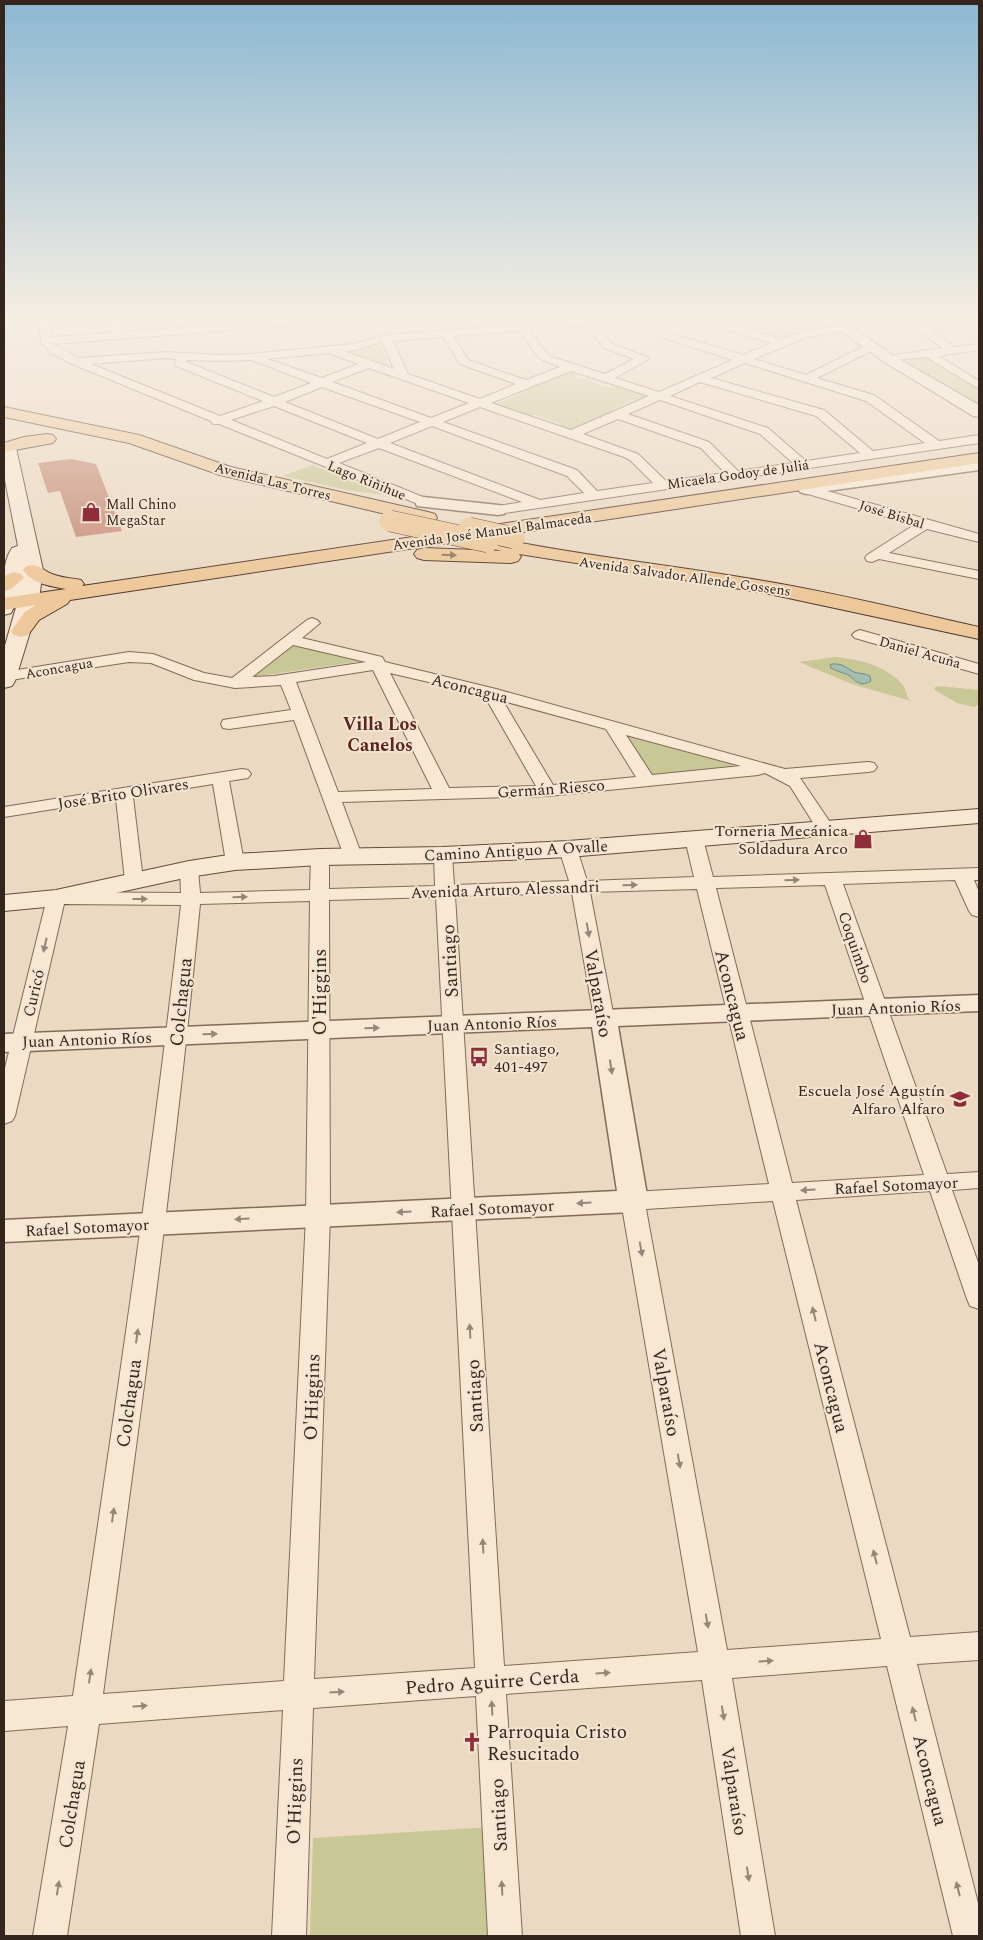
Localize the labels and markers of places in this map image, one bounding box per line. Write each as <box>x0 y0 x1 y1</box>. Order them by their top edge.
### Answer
place label: Mall Chino MegaStar <box>106 494 176 531</box>
shop icon: Mall Chino MegaStar <box>80 501 102 523</box>
place label: Torneria Mecánica Soldadura Arco <box>714 819 848 861</box>
shop icon: Torneria Mecánica Soldadura Arco <box>852 828 874 850</box>
place label: Santiago, 401-497 <box>494 1037 559 1079</box>
bus stop icon: Santiago, 401-497 <box>468 1046 490 1068</box>
place label: Escuela José Agustín Alfaro Alfaro <box>797 1079 945 1121</box>
school or university icon: Escuela José Agustín Alfaro Alfaro <box>949 1088 971 1110</box>
place label: Parroquia Cristo Resucitado <box>487 1718 627 1769</box>
church icon: Parroquia Cristo Resucitado <box>461 1731 483 1753</box>

